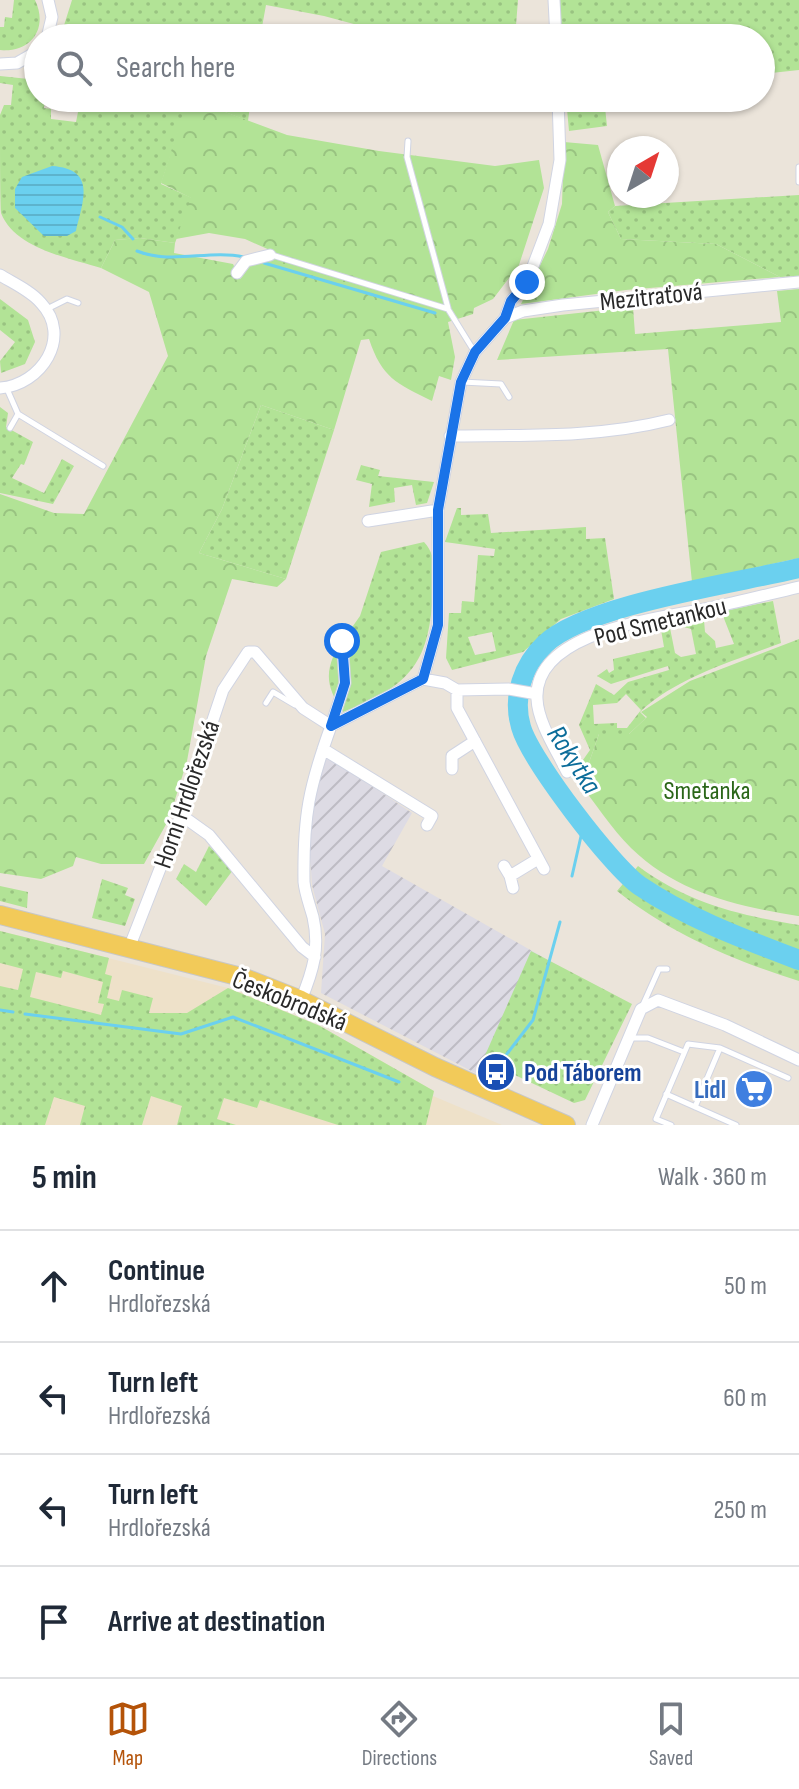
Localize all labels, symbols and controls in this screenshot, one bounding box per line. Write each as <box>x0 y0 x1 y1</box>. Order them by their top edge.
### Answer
search box <box>24 24 775 112</box>
icon: search <box>52 46 96 90</box>
text: Search here <box>116 50 235 86</box>
north arrow <box>607 136 679 208</box>
route end <box>509 264 545 300</box>
street label: Mezitraťová <box>598 277 704 318</box>
street label: Pod Smetankou <box>591 591 730 654</box>
route start <box>324 623 360 659</box>
street label: Horní Hrdlořezská <box>148 716 227 873</box>
water label: Rokytka <box>540 720 608 801</box>
park label: Smetanka <box>663 776 751 807</box>
street label: Českobrodská <box>227 964 351 1038</box>
bus stop icon: Pod Táborem <box>475 1051 517 1093</box>
place label: Pod Táborem <box>524 1058 642 1089</box>
supermarket icon: Lidl <box>733 1068 775 1110</box>
place label: Lidl <box>694 1075 726 1106</box>
text: 5 min <box>32 1157 97 1198</box>
text: Walk · 360 m <box>658 1162 767 1193</box>
text: Continue <box>108 1253 205 1289</box>
icon: ahead <box>32 1264 76 1308</box>
text: 50 m <box>724 1271 767 1302</box>
text: Hrdlořezská <box>108 1289 211 1320</box>
text: Turn left <box>108 1365 198 1401</box>
icon: left <box>32 1376 76 1420</box>
text: 60 m <box>723 1383 767 1414</box>
text: Hrdlořezská <box>108 1401 211 1432</box>
text: Turn left <box>108 1477 198 1513</box>
icon: left <box>32 1488 76 1532</box>
text: 250 m <box>713 1495 767 1526</box>
text: Hrdlořezská <box>108 1513 211 1544</box>
icon: arrive <box>32 1600 76 1644</box>
text: Arrive at destination <box>108 1604 325 1640</box>
tab: Map <box>106 1697 150 1772</box>
tab: Directions <box>362 1697 437 1772</box>
tab: Saved <box>649 1697 693 1772</box>

